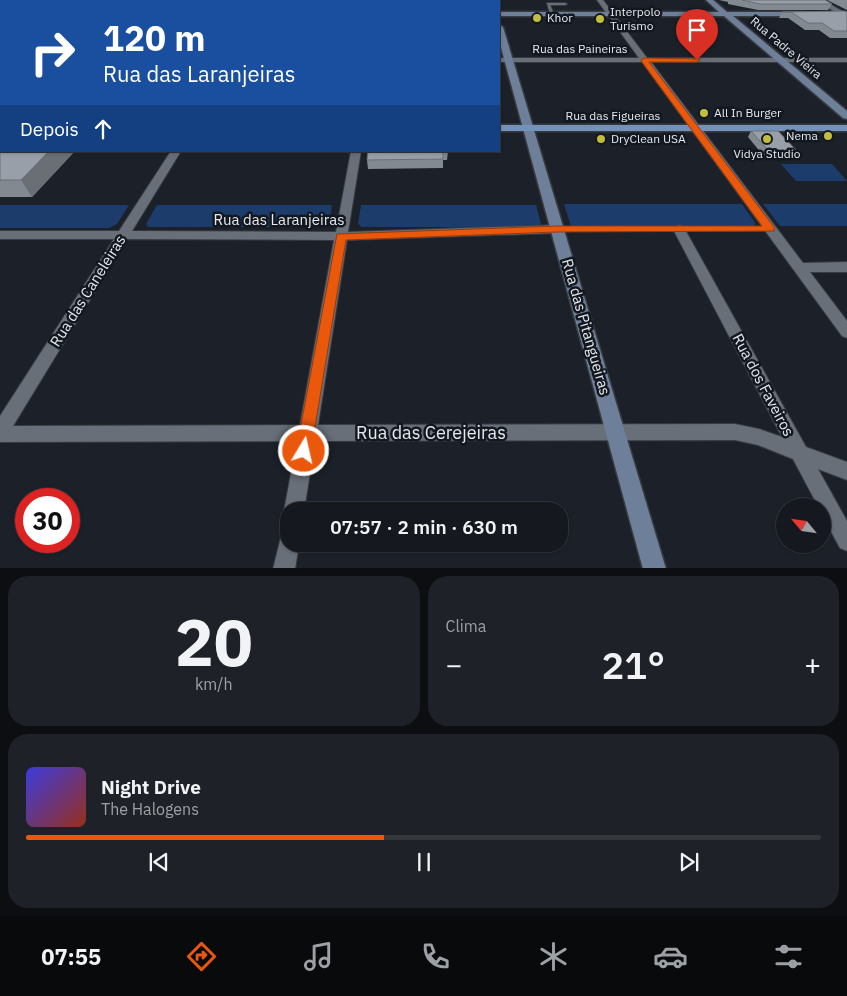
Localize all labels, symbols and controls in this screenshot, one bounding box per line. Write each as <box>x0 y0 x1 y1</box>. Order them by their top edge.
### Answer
place label: Interpolo Turismo <box>610 4 661 33</box>
pin <box>676 9 718 60</box>
place label: Khor <box>547 10 573 25</box>
marker: Khor <box>531 12 543 24</box>
marker: Interpolo Turismo <box>594 13 606 25</box>
street label: Rua Padre Vieira <box>748 13 826 82</box>
text: 120 m <box>103 15 206 61</box>
icon: arrive <box>683 16 711 44</box>
icon: right <box>20 20 85 85</box>
street label: Rua das Paineiras <box>532 41 628 56</box>
text: Rua das Laranjeiras <box>103 59 295 88</box>
place label: All In Burger <box>714 105 782 120</box>
marker: All In Burger <box>698 107 710 119</box>
street label: Rua das Figueiras <box>566 108 661 123</box>
icon: ahead <box>89 115 117 143</box>
text: Depois <box>20 117 79 141</box>
place label: Nema <box>786 128 819 143</box>
marker: Nema <box>822 130 834 142</box>
place label: DryClean USA <box>611 131 686 146</box>
marker: DryClean USA <box>595 133 607 145</box>
marker: Vidya Studio <box>761 133 773 145</box>
place label: Vidya Studio <box>733 146 801 161</box>
street label: Rua das Laranjeiras <box>213 210 345 229</box>
street label: Rua das Caneleiras <box>46 231 130 350</box>
street label: Rua das Pitangueiras <box>558 256 615 397</box>
street label: Rua dos Faveiros <box>728 330 799 439</box>
street label: Rua das Cerejeiras <box>356 421 506 444</box>
position arrow <box>277 424 329 476</box>
speed limit sign: 30 <box>15 488 80 553</box>
north arrow <box>776 498 831 552</box>
map controls <box>776 498 831 553</box>
text: 07:57 · 2 min · 630 m <box>330 515 518 539</box>
text: 20 <box>175 599 253 684</box>
text: Clima <box>446 616 486 636</box>
text: 21° <box>602 640 665 689</box>
text: − <box>446 646 462 683</box>
text: + <box>804 646 821 683</box>
text: km/h <box>195 674 233 694</box>
text: Night Drive <box>101 775 201 799</box>
text: The Halogens <box>101 799 199 819</box>
icon: previous <box>145 848 173 876</box>
icon: pause <box>410 848 438 876</box>
icon: next <box>675 848 703 876</box>
icon: directions <box>184 939 219 974</box>
icon: music <box>301 939 336 974</box>
icon: phone <box>418 939 453 974</box>
icon: climate <box>536 939 571 974</box>
icon: car <box>653 939 688 974</box>
icon: filters <box>771 939 806 974</box>
text: 07:55 <box>41 942 101 971</box>

